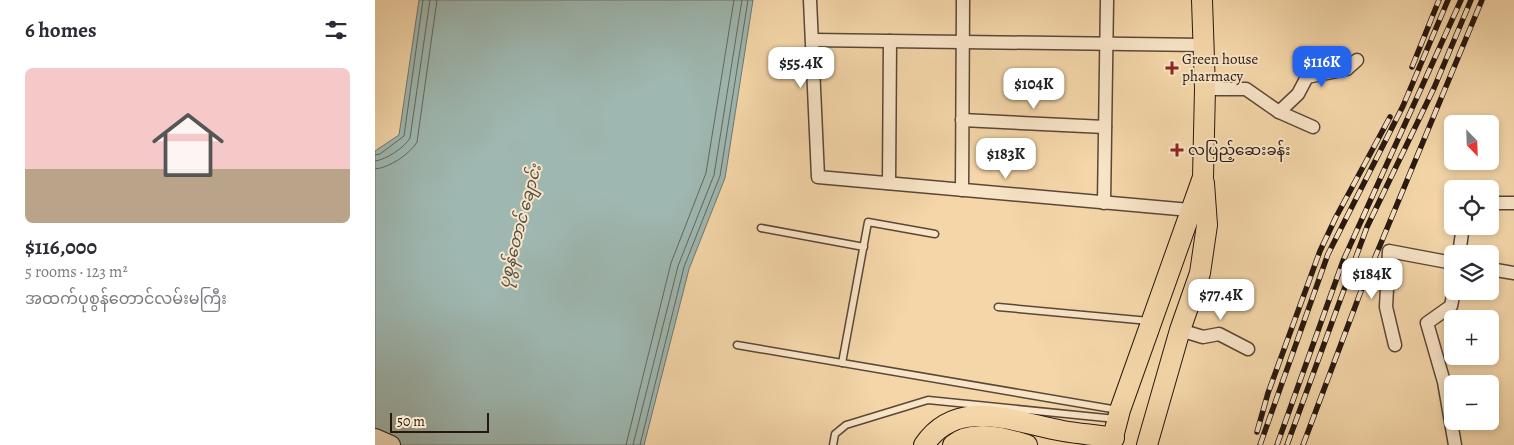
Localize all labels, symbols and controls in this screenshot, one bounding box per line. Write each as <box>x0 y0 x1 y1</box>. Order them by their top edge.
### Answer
text: 6 homes <box>25 16 97 44</box>
icon: filters <box>322 16 350 44</box>
pin: $55.4K <box>760 46 842 89</box>
pin: $116K <box>1287 46 1357 88</box>
place label: Green house pharmacy <box>1182 49 1259 86</box>
text: $116K <box>1304 51 1340 73</box>
text: $55.4K <box>779 52 823 74</box>
marker: Green house pharmacy <box>1166 62 1178 74</box>
pin: $104K <box>999 68 1069 110</box>
text: $104K <box>1014 73 1054 95</box>
icon: home <box>143 100 233 190</box>
north arrow <box>1444 115 1499 170</box>
map controls <box>1444 115 1499 430</box>
pin: $183K <box>971 138 1041 180</box>
place label: လပြည့်ဆေးခန်း <box>1188 140 1290 162</box>
text: $183K <box>987 143 1025 165</box>
marker: လပြည့်ဆေးခန်း <box>1170 143 1184 157</box>
water label: ပုစွန်တောင် ချောင်း <box>492 160 549 291</box>
button: locate <box>1444 180 1499 235</box>
text: $116,000 <box>25 233 97 261</box>
button: layers <box>1444 245 1499 300</box>
pin: $184K <box>1337 258 1407 300</box>
text: 5 rooms · 123 m² <box>25 261 128 283</box>
text: $184K <box>1353 263 1391 285</box>
pin: $77.4K <box>1180 278 1262 321</box>
text: $77.4K <box>1199 284 1243 306</box>
text: အထက်ပုစွန်တောင်လမ်းမကြီး <box>25 288 227 310</box>
button: + <box>1444 310 1499 365</box>
button: − <box>1444 375 1499 430</box>
scale bar <box>390 410 489 433</box>
text: 50 m <box>397 412 425 431</box>

